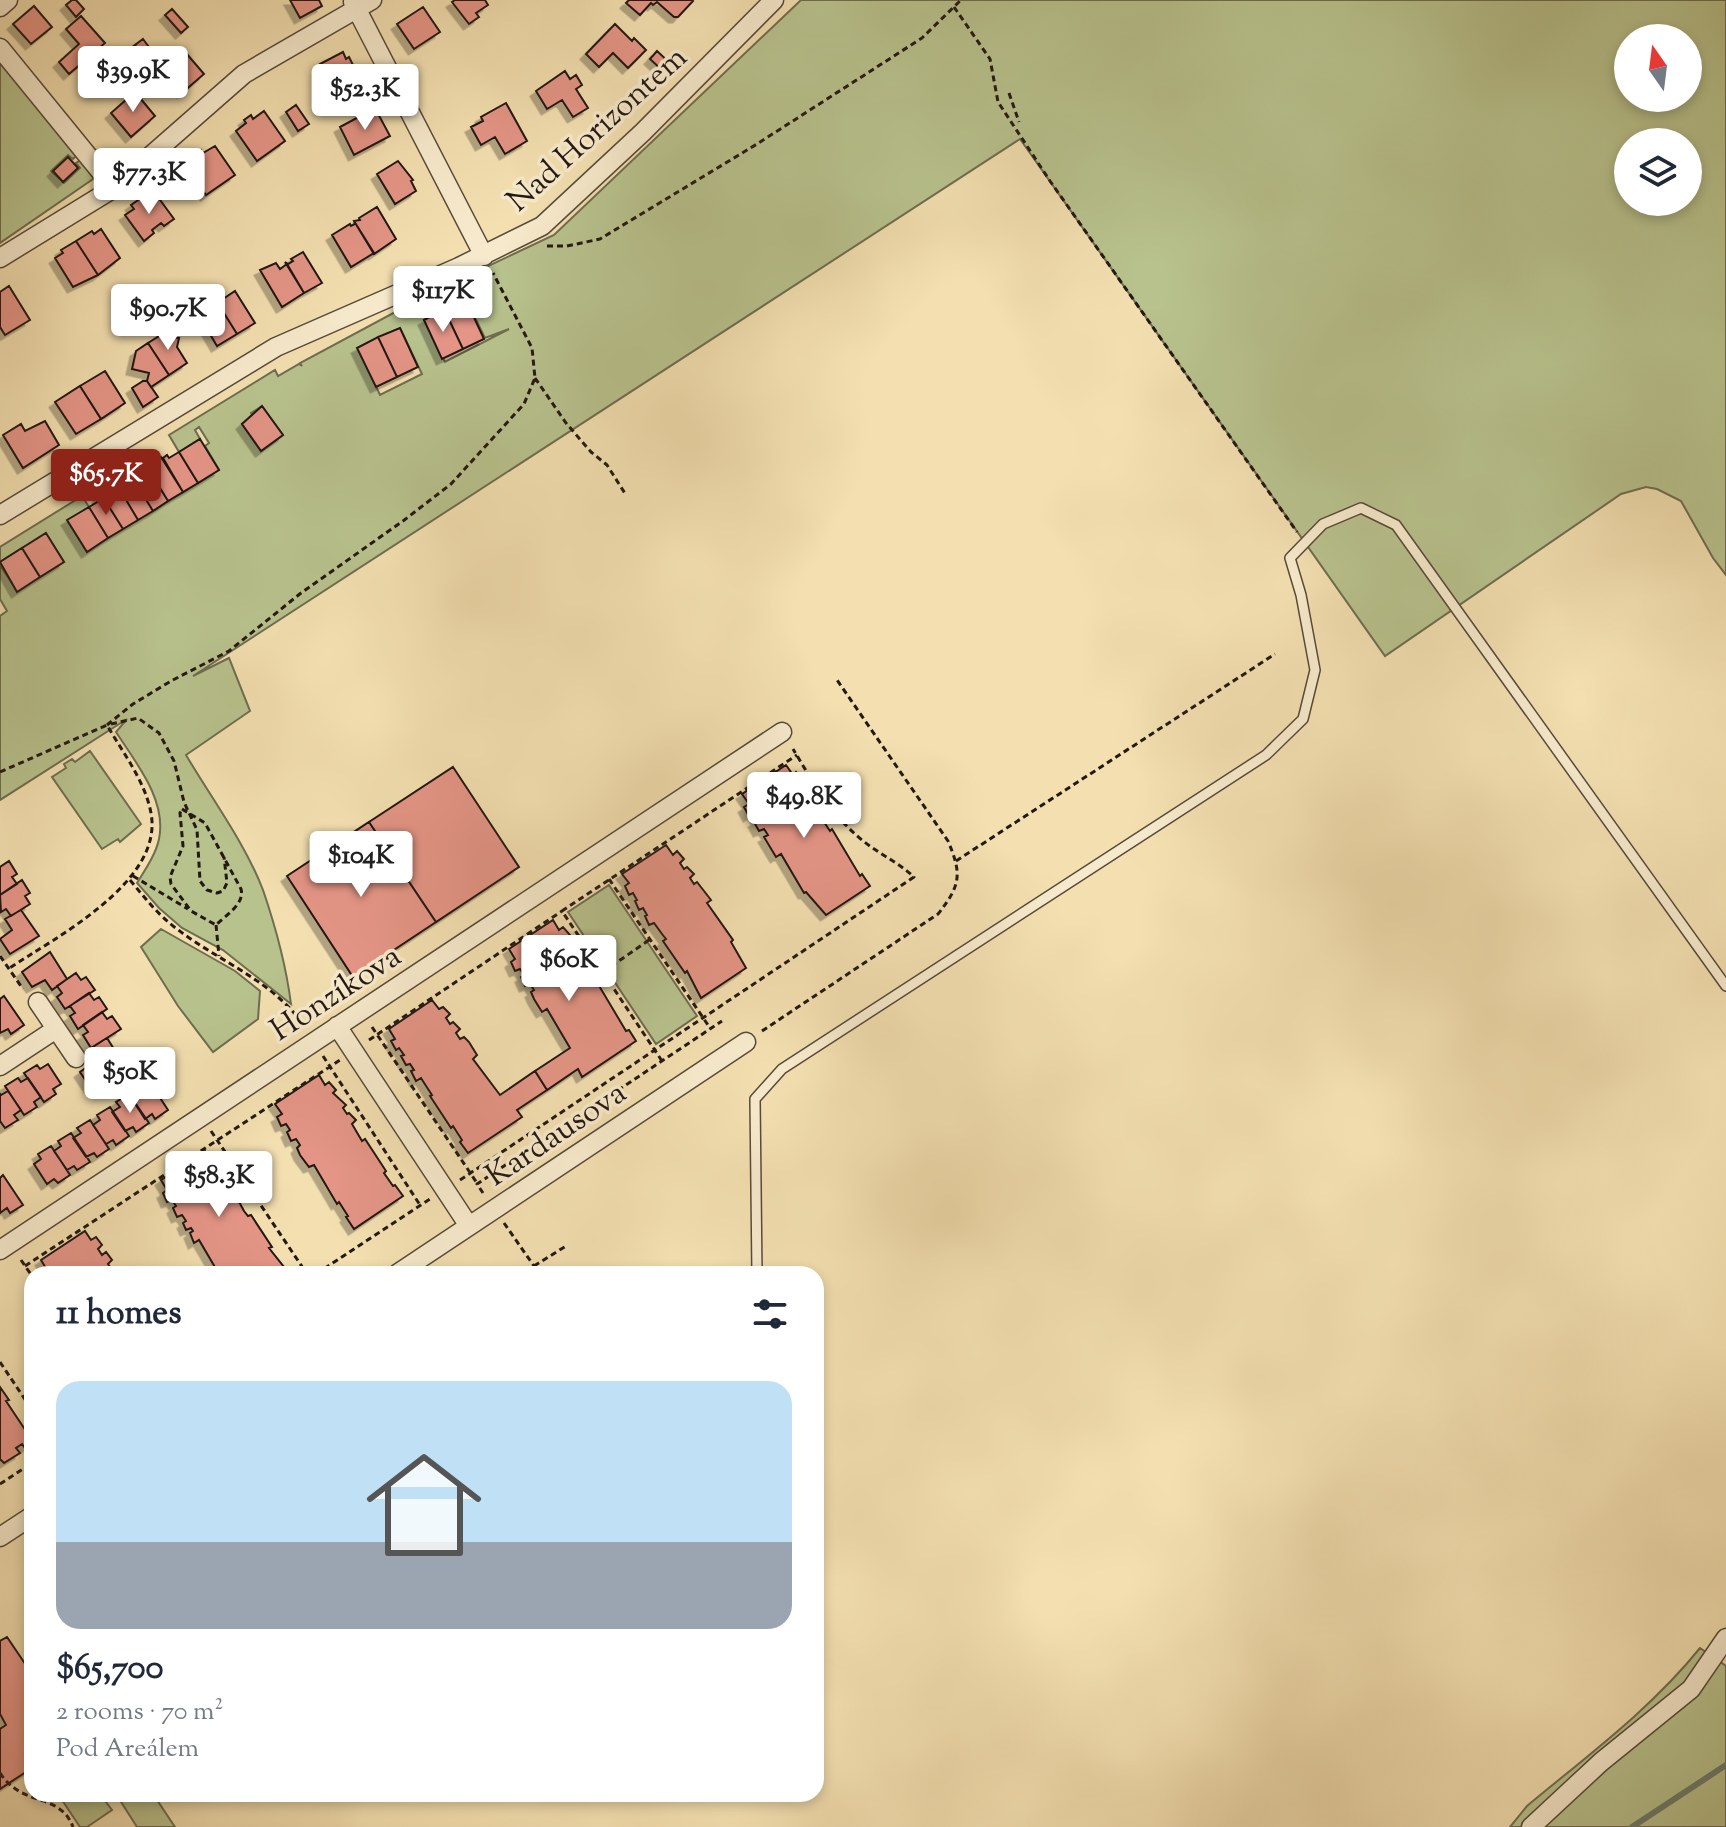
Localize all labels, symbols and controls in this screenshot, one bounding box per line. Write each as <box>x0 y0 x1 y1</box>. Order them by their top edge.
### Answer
north arrow <box>1614 24 1702 112</box>
map controls <box>1614 24 1702 216</box>
street label: Nad Horizontem <box>498 37 698 224</box>
pin: $39.9K <box>68 46 198 114</box>
text: $39.9K <box>96 53 170 90</box>
pin: $52.3K <box>300 64 430 132</box>
text: $52.3K <box>330 71 400 108</box>
button: layers <box>1614 128 1702 216</box>
pin: $77.3K <box>84 148 214 216</box>
text: $77.3K <box>112 155 186 192</box>
pin: $117K <box>387 266 499 334</box>
text: $117K <box>411 273 475 310</box>
pin: $90.7K <box>103 284 233 352</box>
text: $90.7K <box>129 291 207 328</box>
pin: $65.7K <box>41 449 171 517</box>
text: $65.7K <box>69 456 143 493</box>
pin: $49.8K <box>739 772 869 840</box>
text: $49.8K <box>765 779 843 816</box>
pin: $104K <box>305 831 417 899</box>
text: $104K <box>328 838 394 875</box>
street label: Honzíkova <box>262 935 411 1054</box>
pin: $60K <box>522 935 616 1003</box>
text: $60K <box>539 942 599 979</box>
pin: $50K <box>83 1047 177 1115</box>
text: $50K <box>102 1054 158 1091</box>
street label: Kardausova <box>477 1071 636 1200</box>
pin: $58.3K <box>154 1151 284 1219</box>
text: $58.3K <box>183 1158 255 1195</box>
text: 11 homes <box>56 1290 182 1339</box>
icon: filters <box>748 1292 792 1336</box>
icon: home <box>352 1433 496 1577</box>
text: $65,700 <box>56 1645 164 1694</box>
text: 2 rooms · 70 m² <box>56 1694 223 1731</box>
text: Pod Areálem <box>56 1731 199 1768</box>

